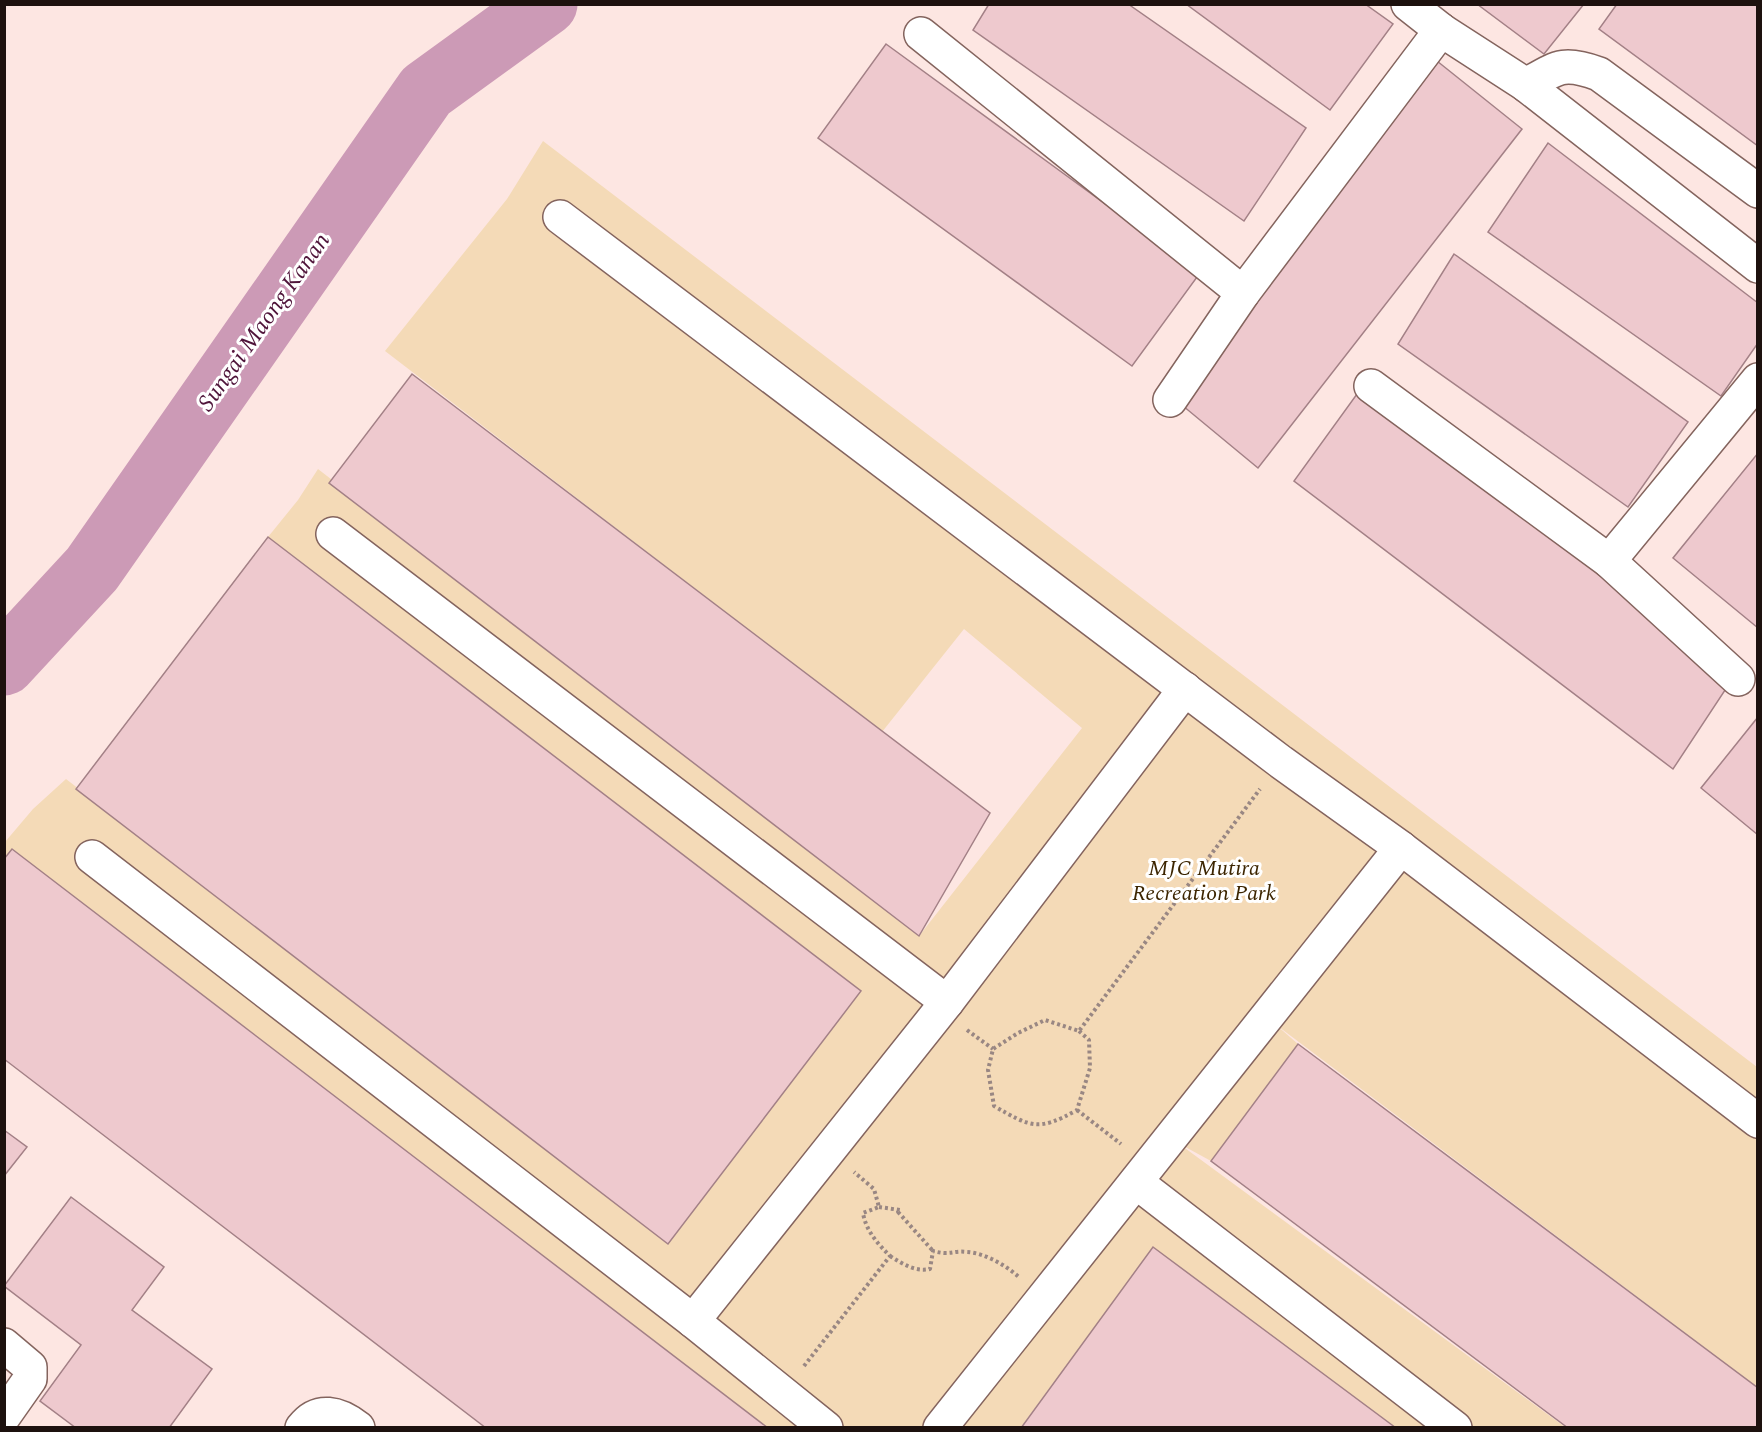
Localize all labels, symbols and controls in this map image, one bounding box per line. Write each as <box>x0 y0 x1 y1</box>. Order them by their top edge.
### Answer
water label: Sungai Maong Kanan <box>189 225 339 419</box>
park label: MJC Mutira Recreation Park <box>1132 852 1276 910</box>

